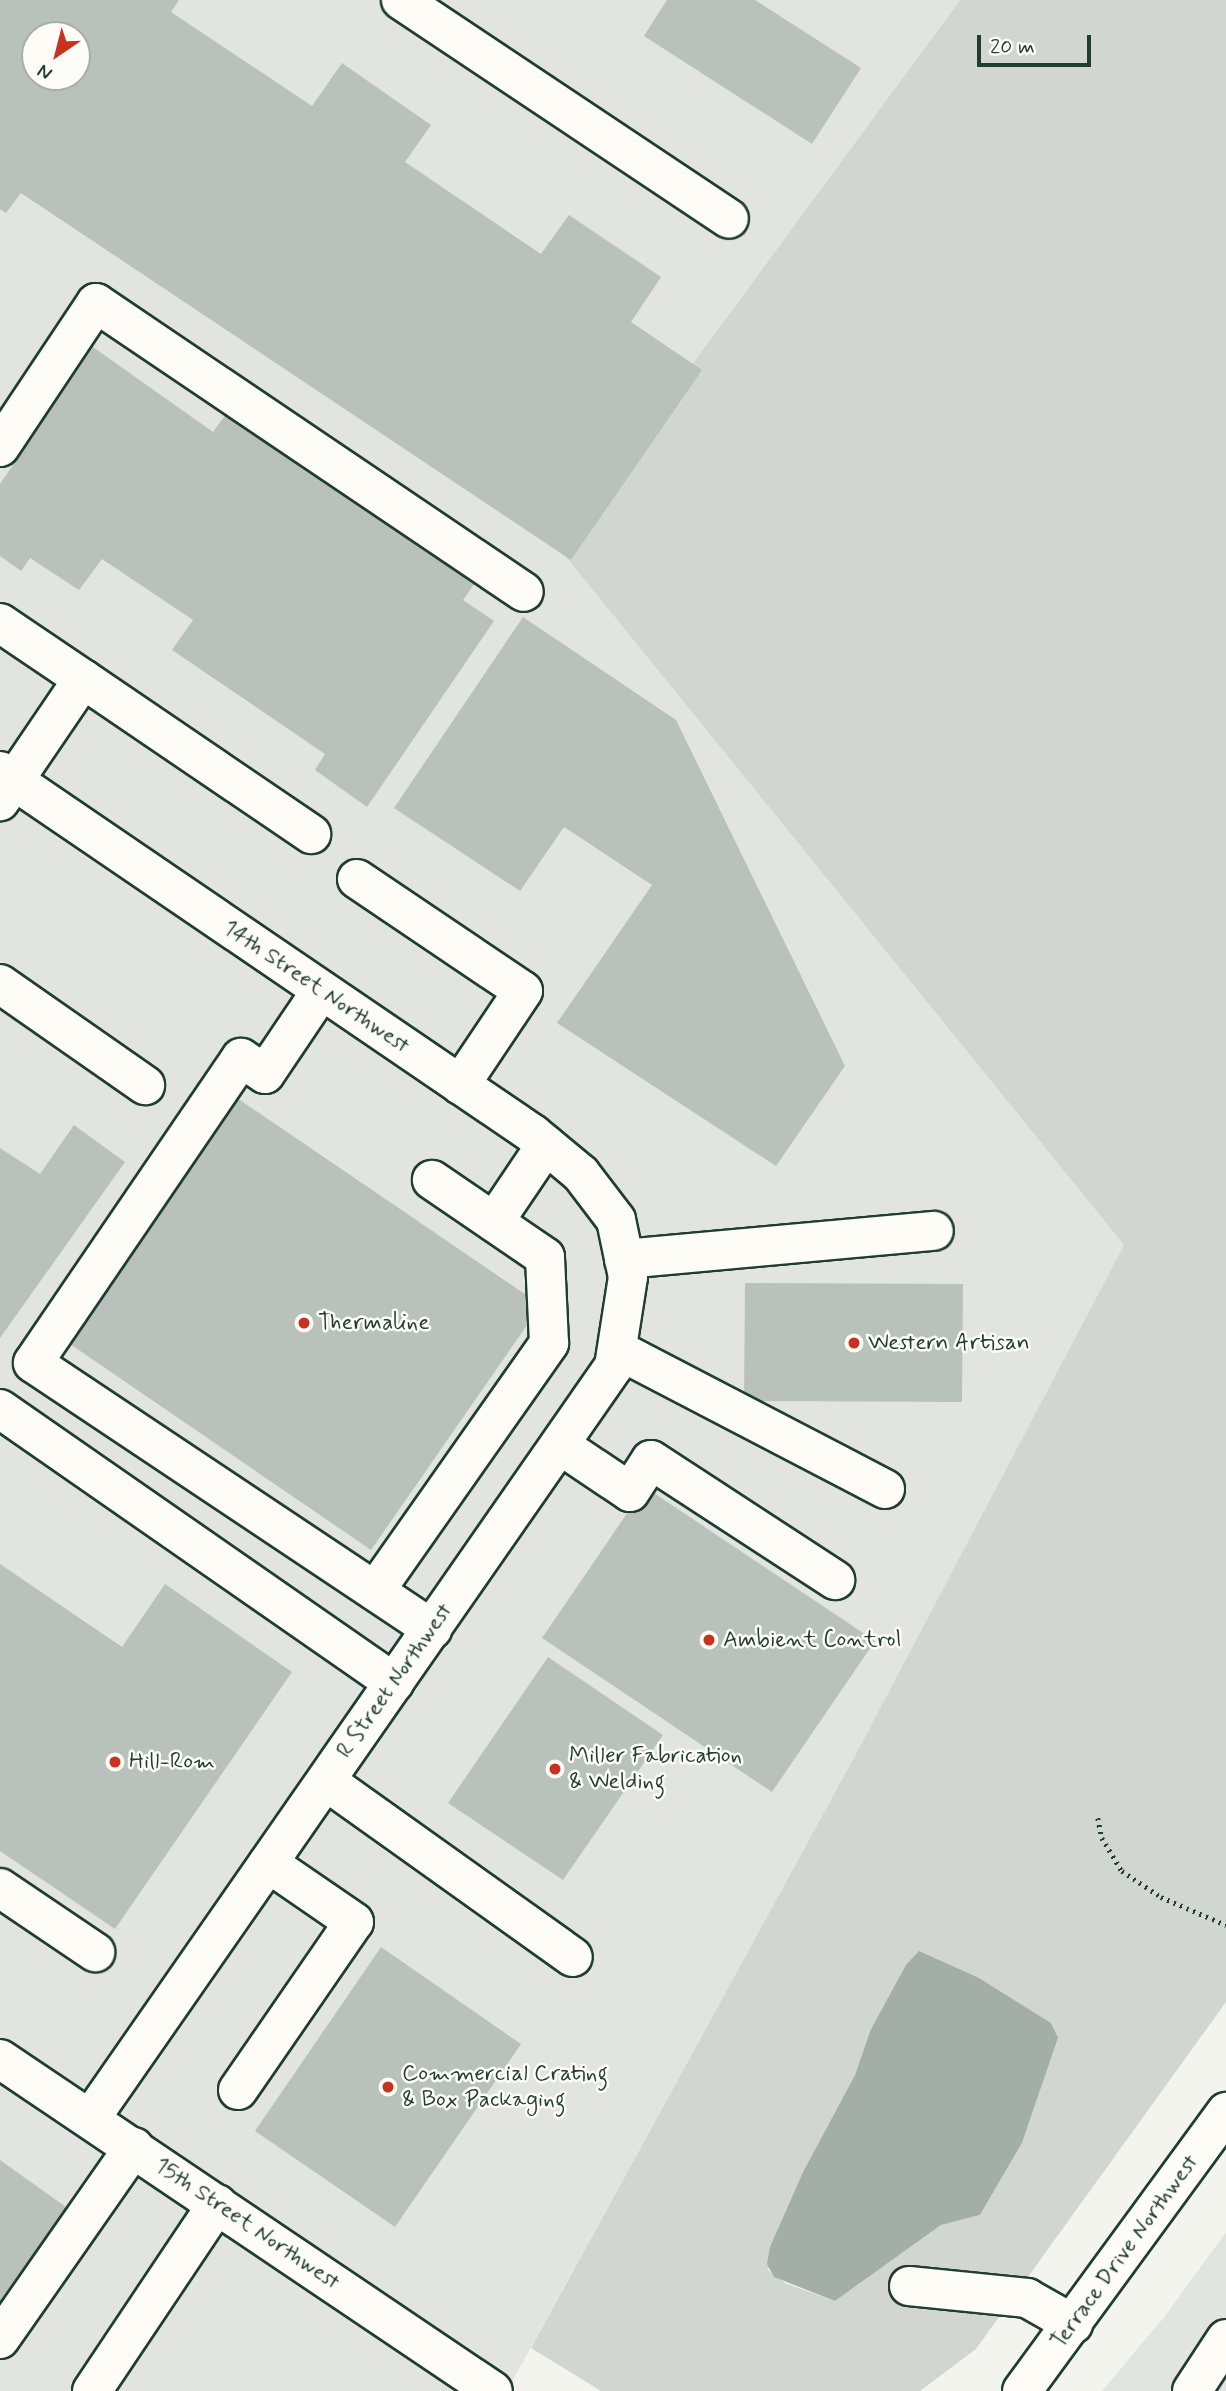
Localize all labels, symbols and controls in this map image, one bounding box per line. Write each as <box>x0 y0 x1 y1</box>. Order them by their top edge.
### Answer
north arrow <box>21 21 91 91</box>
scale bar <box>981 21 1095 65</box>
text: 20 m <box>990 33 1035 61</box>
text: N <box>32 58 57 86</box>
street label: 14th Street Northwest <box>218 914 414 1060</box>
place label: Thermaline <box>318 1309 429 1337</box>
marker: Thermaline <box>296 1315 312 1331</box>
place label: Western Artisan <box>868 1329 1029 1357</box>
marker: Western Artisan <box>846 1335 862 1351</box>
street label: R Street Northwest <box>330 1596 460 1766</box>
place label: Ambient Control <box>723 1626 897 1654</box>
marker: Ambient Control <box>701 1632 717 1648</box>
place label: Miller Fabrication & Welding <box>569 1742 743 1796</box>
place label: Hill-Rom <box>129 1748 215 1776</box>
marker: Hill-Rom <box>107 1754 123 1770</box>
marker: Miller Fabrication & Welding <box>547 1761 563 1777</box>
place label: Commercial Crating & Box Packaging <box>402 2060 608 2114</box>
marker: Commercial Crating & Box Packaging <box>380 2079 396 2095</box>
street label: Terrace Drive Northwest <box>1046 2150 1204 2354</box>
street label: 15th Street Northwest <box>149 2152 345 2296</box>

